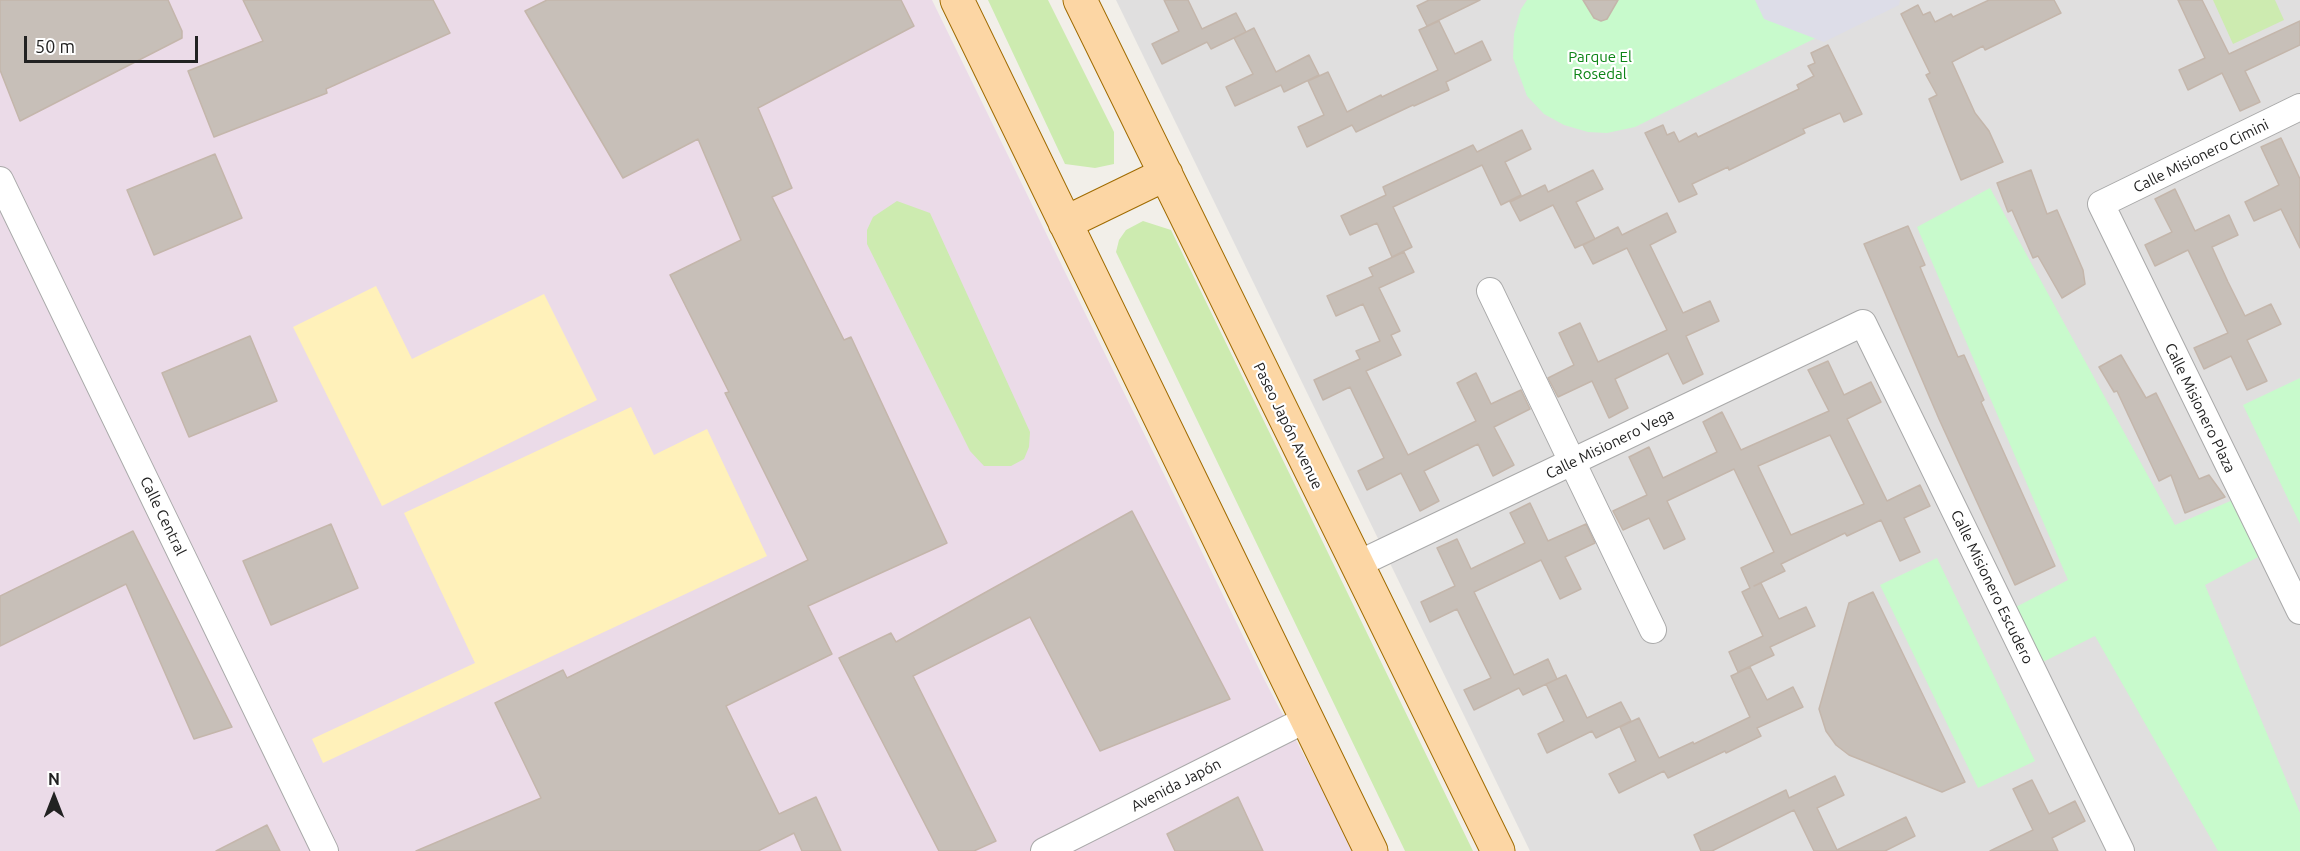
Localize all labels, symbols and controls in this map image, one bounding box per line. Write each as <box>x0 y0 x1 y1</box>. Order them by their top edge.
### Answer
scale bar <box>27 24 201 62</box>
text: 50 m <box>35 36 75 56</box>
park label: Parque El Rosedal <box>1568 48 1632 83</box>
street label: Calle Misionero Cimini <box>2130 115 2272 197</box>
street label: Calle Misionero Plaza <box>2161 340 2239 476</box>
street label: Paseo Japón Avenue <box>1250 360 1326 492</box>
street label: Calle Misionero Vega <box>1543 405 1677 483</box>
street label: Calle Central <box>136 474 190 558</box>
street label: Calle Misionero Escudero <box>1947 507 2037 667</box>
street label: Avenida Japón <box>1128 755 1224 815</box>
north arrow <box>24 767 84 827</box>
text: N <box>48 770 60 788</box>

